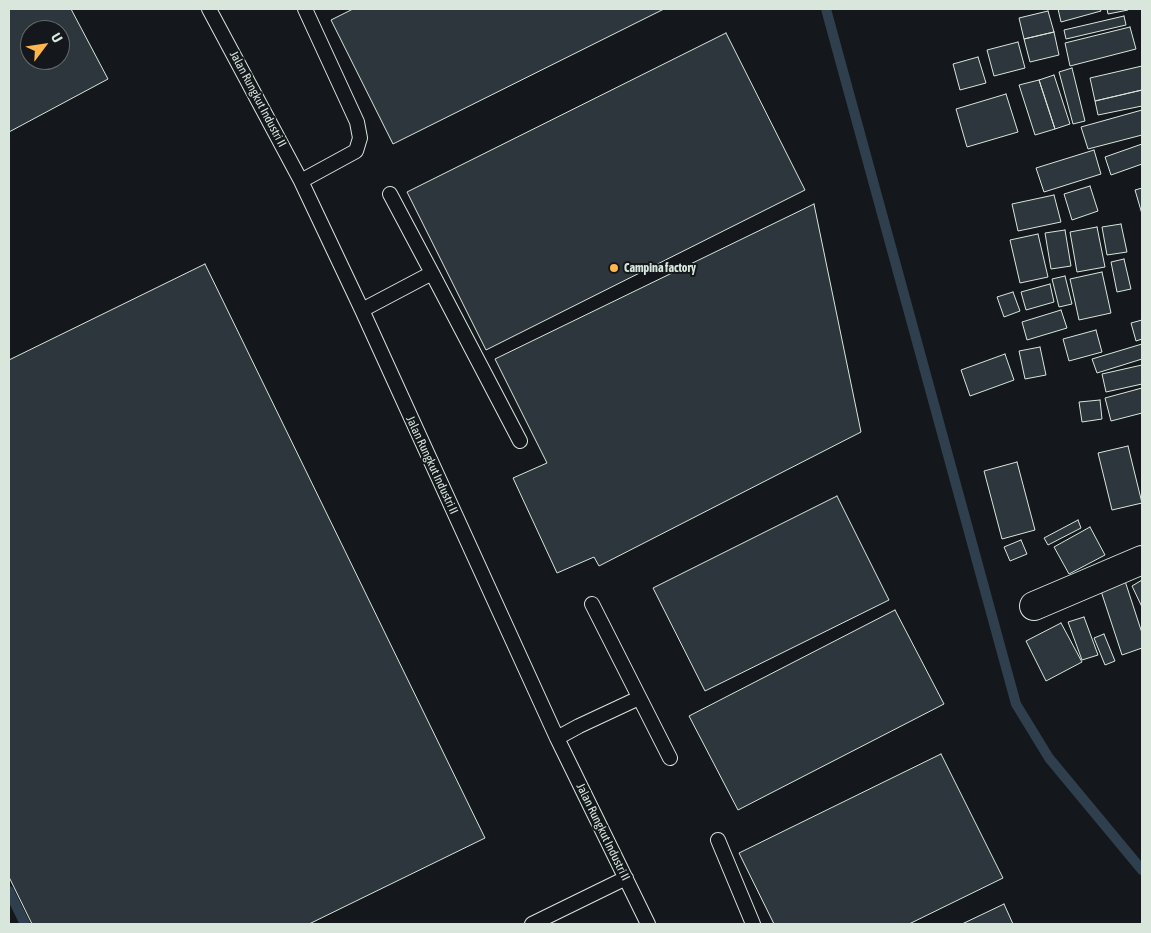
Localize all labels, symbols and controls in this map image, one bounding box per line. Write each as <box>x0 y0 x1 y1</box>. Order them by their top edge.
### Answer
north arrow <box>20 20 70 70</box>
text: U <box>48 30 66 45</box>
street label: Jalan Rungkut Industri II <box>227 49 289 149</box>
place label: Campina factory <box>624 261 696 275</box>
marker: Campina factory <box>608 262 620 274</box>
street label: Jalan Rungkut Industri II <box>403 414 461 516</box>
street label: Jalan Rungkut Industri II <box>573 781 633 883</box>

